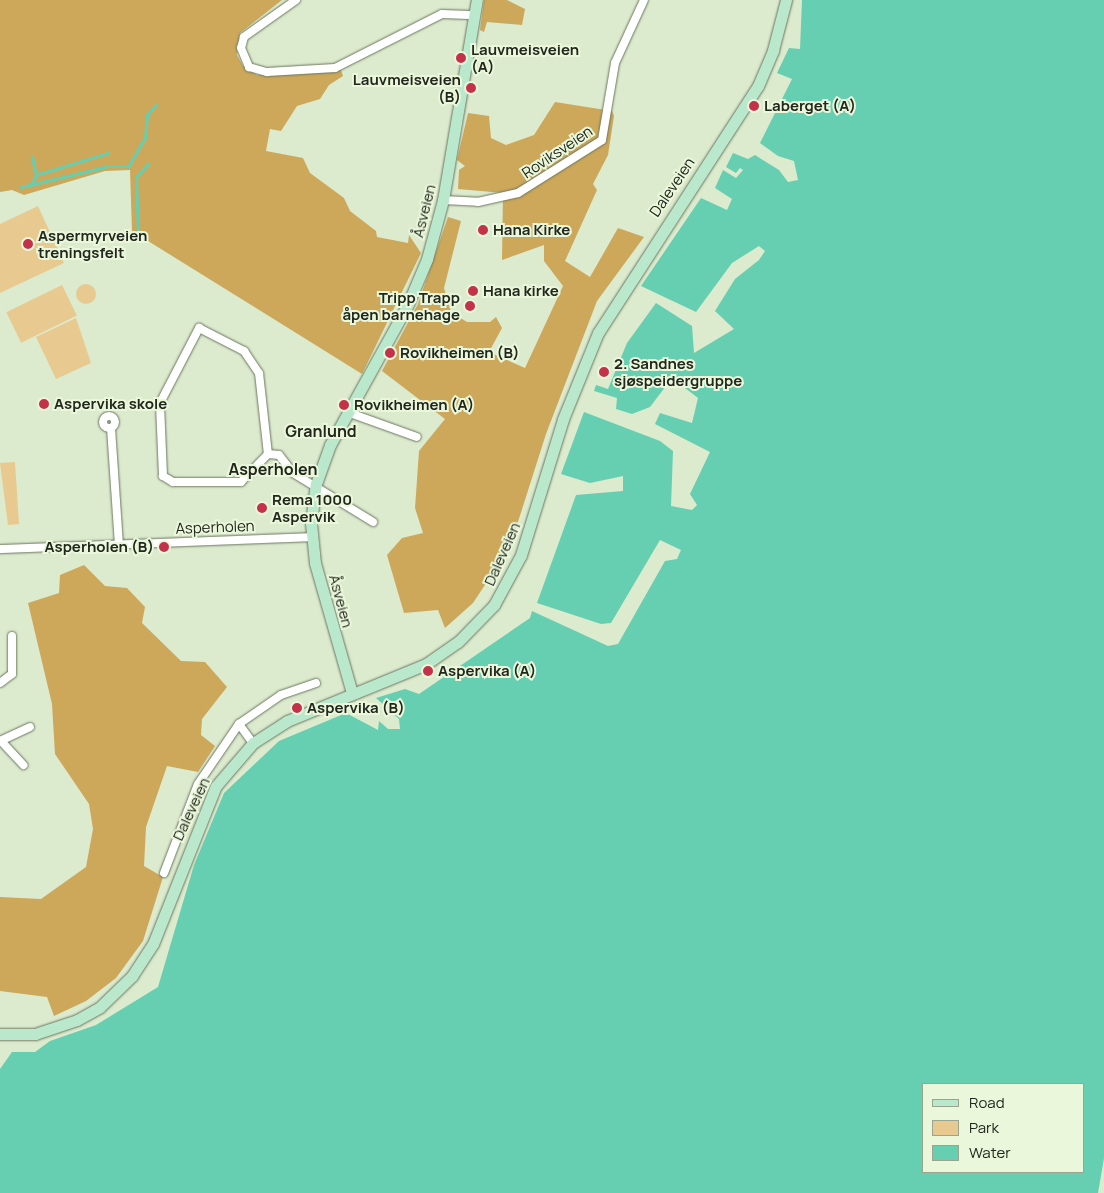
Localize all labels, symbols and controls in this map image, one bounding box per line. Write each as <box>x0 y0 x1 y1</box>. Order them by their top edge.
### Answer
place label: Lauvmeisveien (A) <box>471 40 579 75</box>
marker: Lauvmeisveien (A) <box>455 52 467 64</box>
place label: Lauvmeisveien (B) <box>353 70 461 105</box>
marker: Lauvmeisveien (B) <box>465 82 477 94</box>
place label: Laberget (A) <box>764 97 856 115</box>
marker: Laberget (A) <box>748 100 760 112</box>
street label: Roviksveien <box>518 122 596 182</box>
street label: Daleveien <box>646 154 698 220</box>
street label: Åsveien <box>409 183 439 239</box>
place label: Hana Kirke <box>493 221 570 239</box>
marker: Hana Kirke <box>477 224 489 236</box>
place label: Aspermyrveien treningsfelt <box>38 226 147 261</box>
marker: Aspermyrveien treningsfelt <box>22 238 34 250</box>
place label: Hana kirke <box>483 282 559 300</box>
marker: Hana kirke <box>467 285 479 297</box>
place label: Tripp Trapp åpen barnehage <box>342 288 460 323</box>
marker: Tripp Trapp åpen barnehage <box>464 300 476 312</box>
place label: Rovikheimen (B) <box>400 344 520 362</box>
marker: Rovikheimen (B) <box>384 347 396 359</box>
place label: 2. Sandnes sjøspeidergruppe <box>614 354 742 389</box>
marker: 2. Sandnes sjøspeidergruppe <box>598 366 610 378</box>
place label: Aspervika skole <box>54 395 167 413</box>
place label: Rovikheimen (A) <box>354 396 474 414</box>
marker: Aspervika skole <box>38 398 50 410</box>
marker: Rovikheimen (A) <box>338 399 350 411</box>
district label: Granlund <box>285 421 357 441</box>
district label: Asperholen <box>228 459 318 479</box>
place label: Rema 1000 Aspervik <box>272 490 352 525</box>
marker: Rema 1000 Aspervik <box>256 502 268 514</box>
street label: Asperholen <box>175 517 255 537</box>
street label: Daleveien <box>480 520 524 588</box>
place label: Asperholen (B) <box>44 538 154 556</box>
marker: Asperholen (B) <box>158 541 170 553</box>
street label: Åsveien <box>325 573 357 629</box>
place label: Aspervika (A) <box>438 662 536 680</box>
marker: Aspervika (A) <box>422 665 434 677</box>
place label: Aspervika (B) <box>307 699 405 717</box>
marker: Aspervika (B) <box>291 702 303 714</box>
street label: Daleveien <box>169 775 213 843</box>
legend <box>922 1083 1084 1173</box>
text: Road <box>969 1092 1005 1113</box>
text: Park <box>969 1117 999 1138</box>
text: Water <box>969 1142 1011 1163</box>

